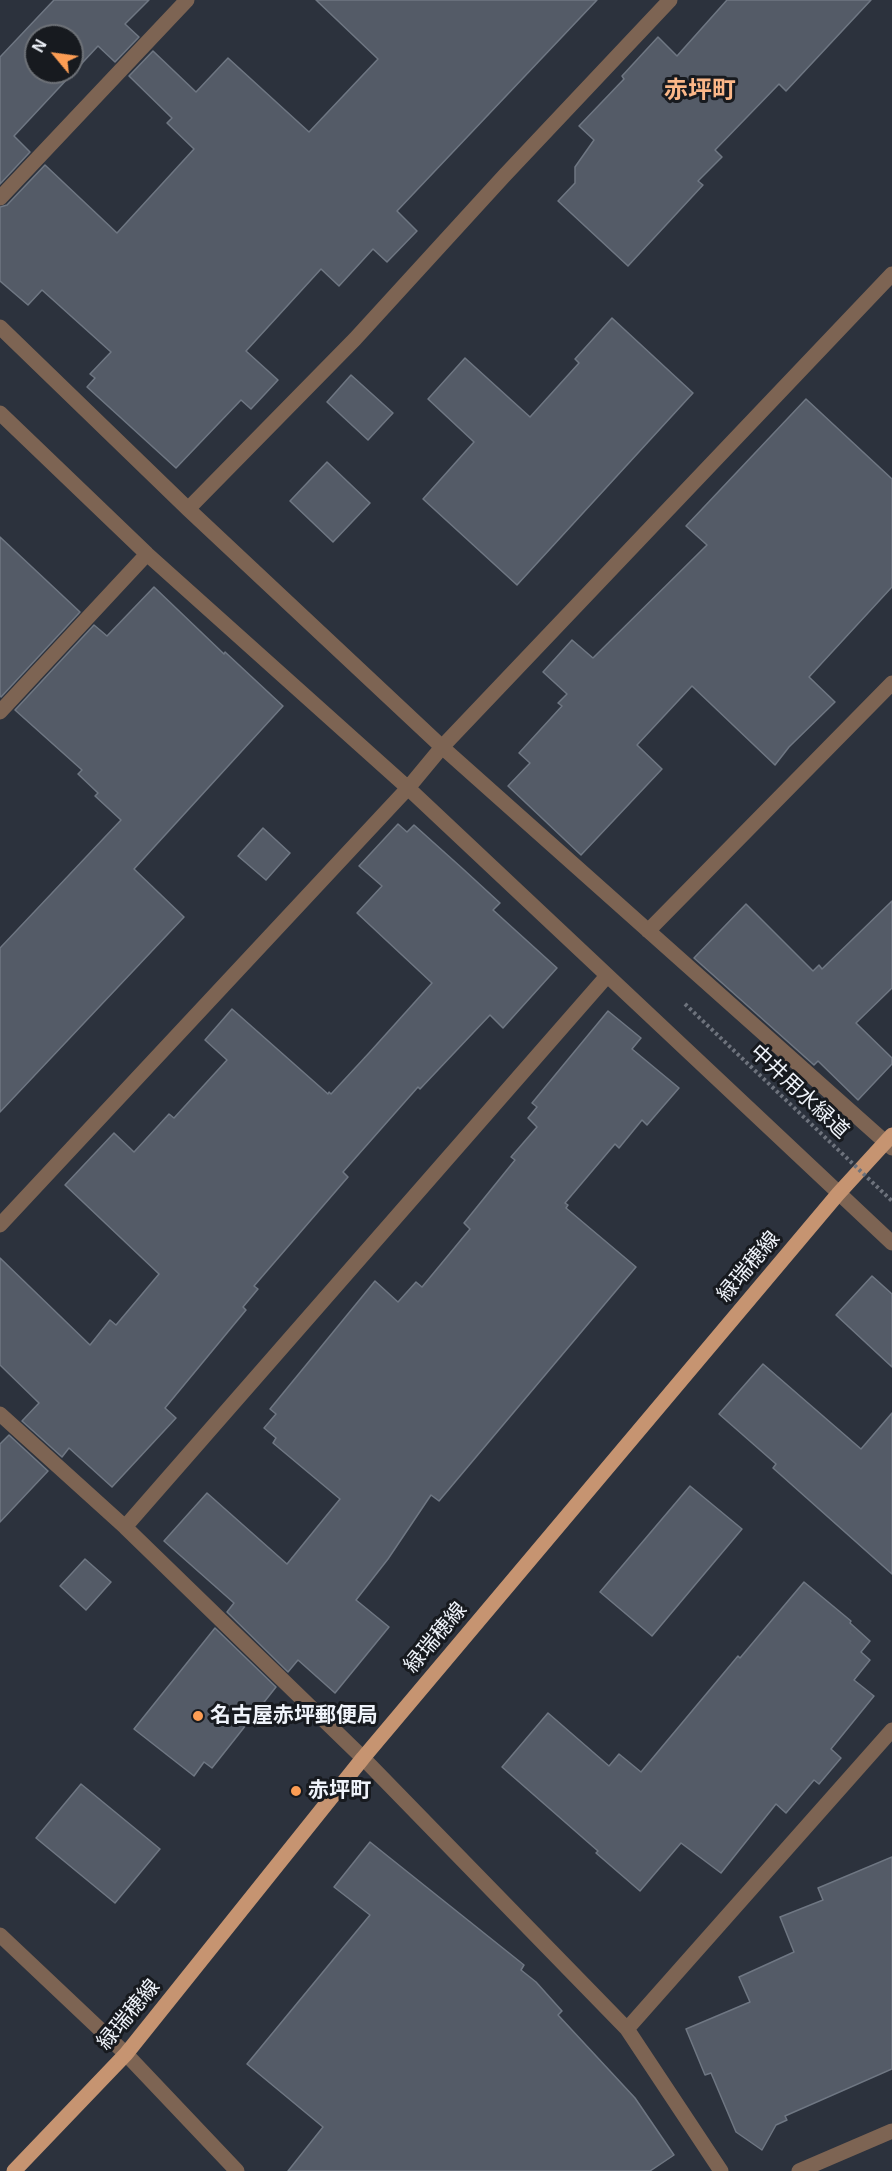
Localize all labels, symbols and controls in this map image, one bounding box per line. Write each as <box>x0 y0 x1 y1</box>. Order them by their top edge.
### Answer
north arrow <box>24 24 84 84</box>
text: N <box>29 37 50 55</box>
district label: 赤坪町 <box>664 77 736 105</box>
street label: 中井用水緑道 <box>744 1040 854 1144</box>
street label: 緑瑞穂線 <box>712 1227 786 1307</box>
street label: 緑瑞穂線 <box>399 1598 473 1678</box>
place label: 名古屋赤坪郵便局 <box>210 1703 378 1729</box>
marker: 名古屋赤坪郵便局 <box>191 1709 205 1723</box>
place label: 赤坪町 <box>308 1778 371 1804</box>
marker: 赤坪町 <box>289 1784 303 1798</box>
street label: 緑瑞穂線 <box>92 1975 166 2055</box>

